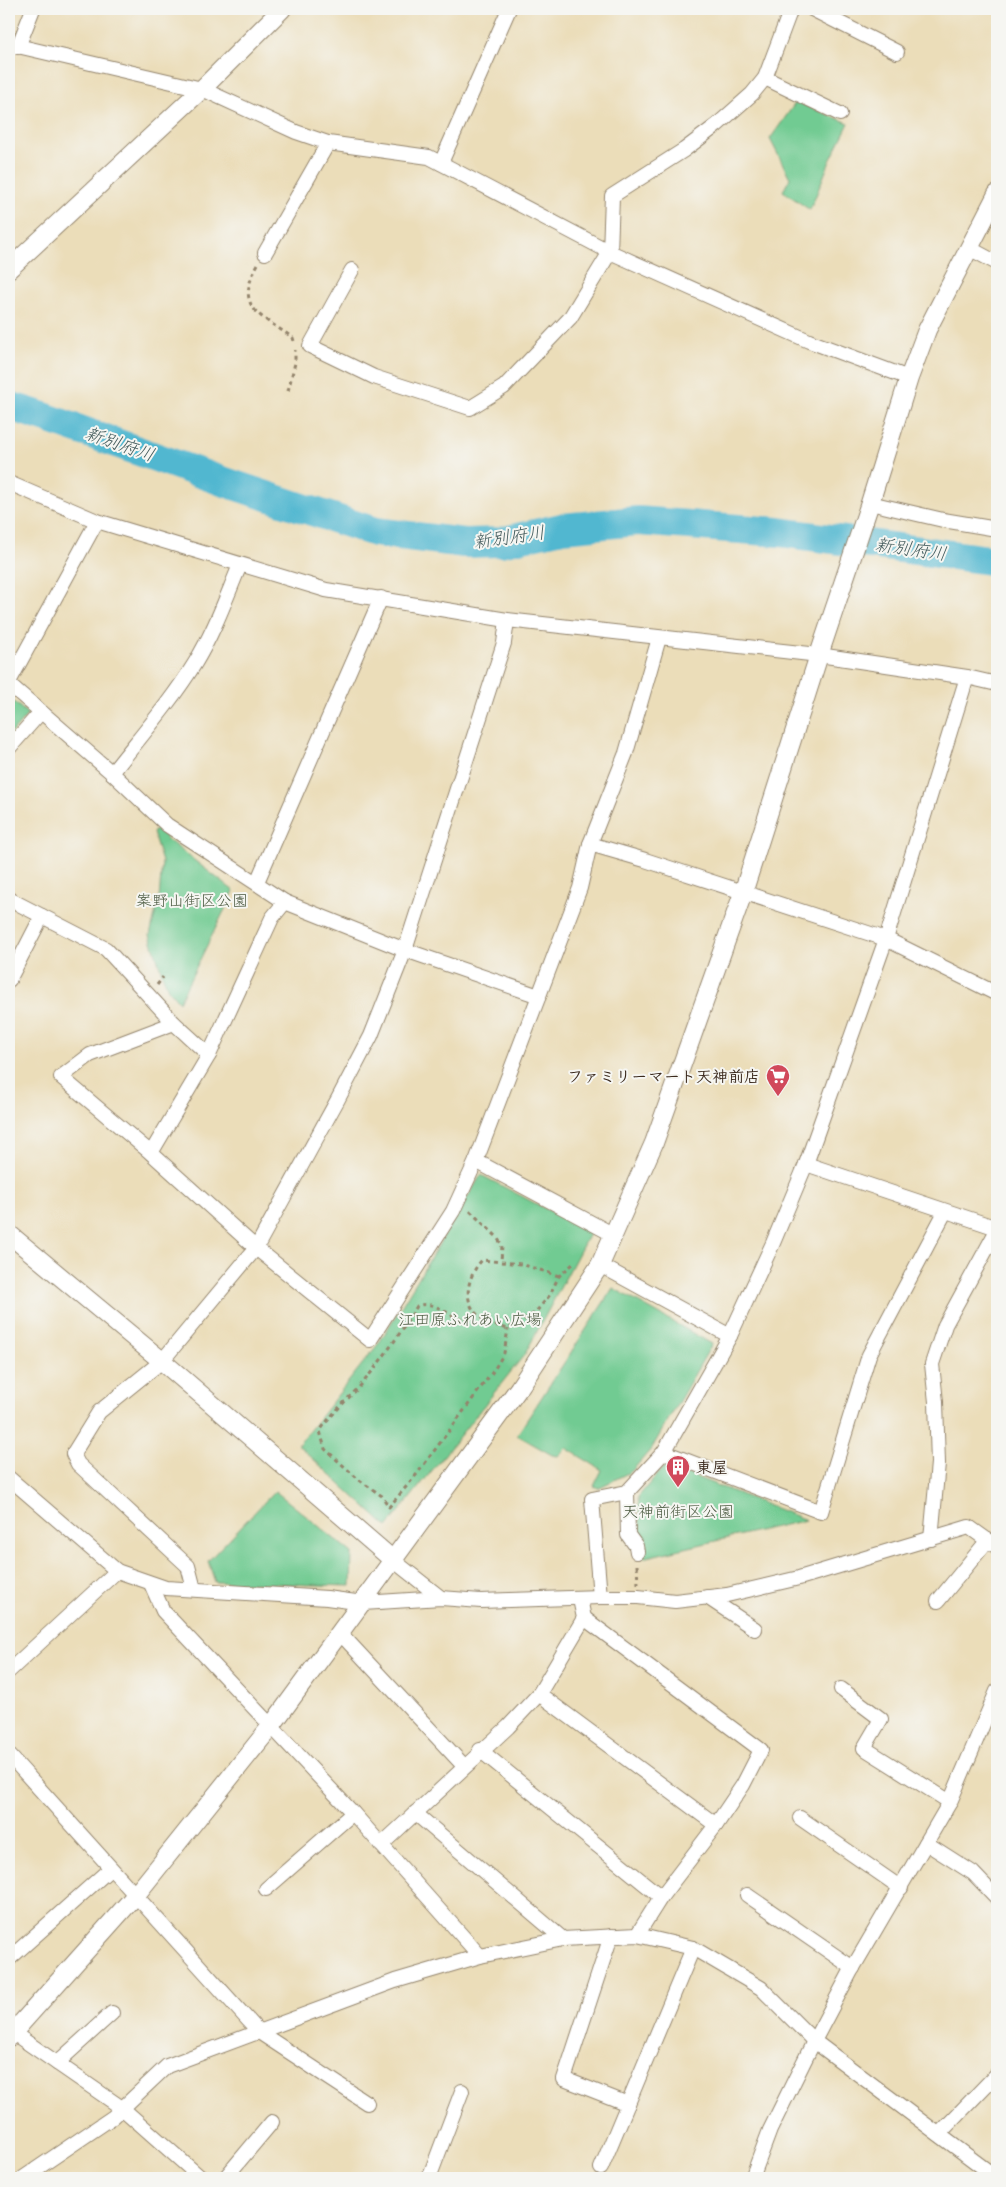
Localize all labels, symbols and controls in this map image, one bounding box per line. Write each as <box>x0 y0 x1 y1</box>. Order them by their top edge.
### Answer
water label: 新別府川 <box>81 420 158 471</box>
water label: 新別府川 <box>472 519 547 558</box>
water label: 新別府川 <box>873 531 948 570</box>
park label: 案野山街区公園 <box>136 889 248 914</box>
supermarket icon: ファミリーマート天神前店 <box>765 1063 791 1097</box>
place label: ファミリーマート天神前店 <box>567 1065 760 1090</box>
park label: 江田原ふれあい広場 <box>398 1308 542 1333</box>
building icon: 東屋 <box>665 1454 691 1488</box>
place label: 東屋 <box>696 1456 728 1481</box>
park label: 天神前街区公園 <box>622 1500 734 1525</box>

